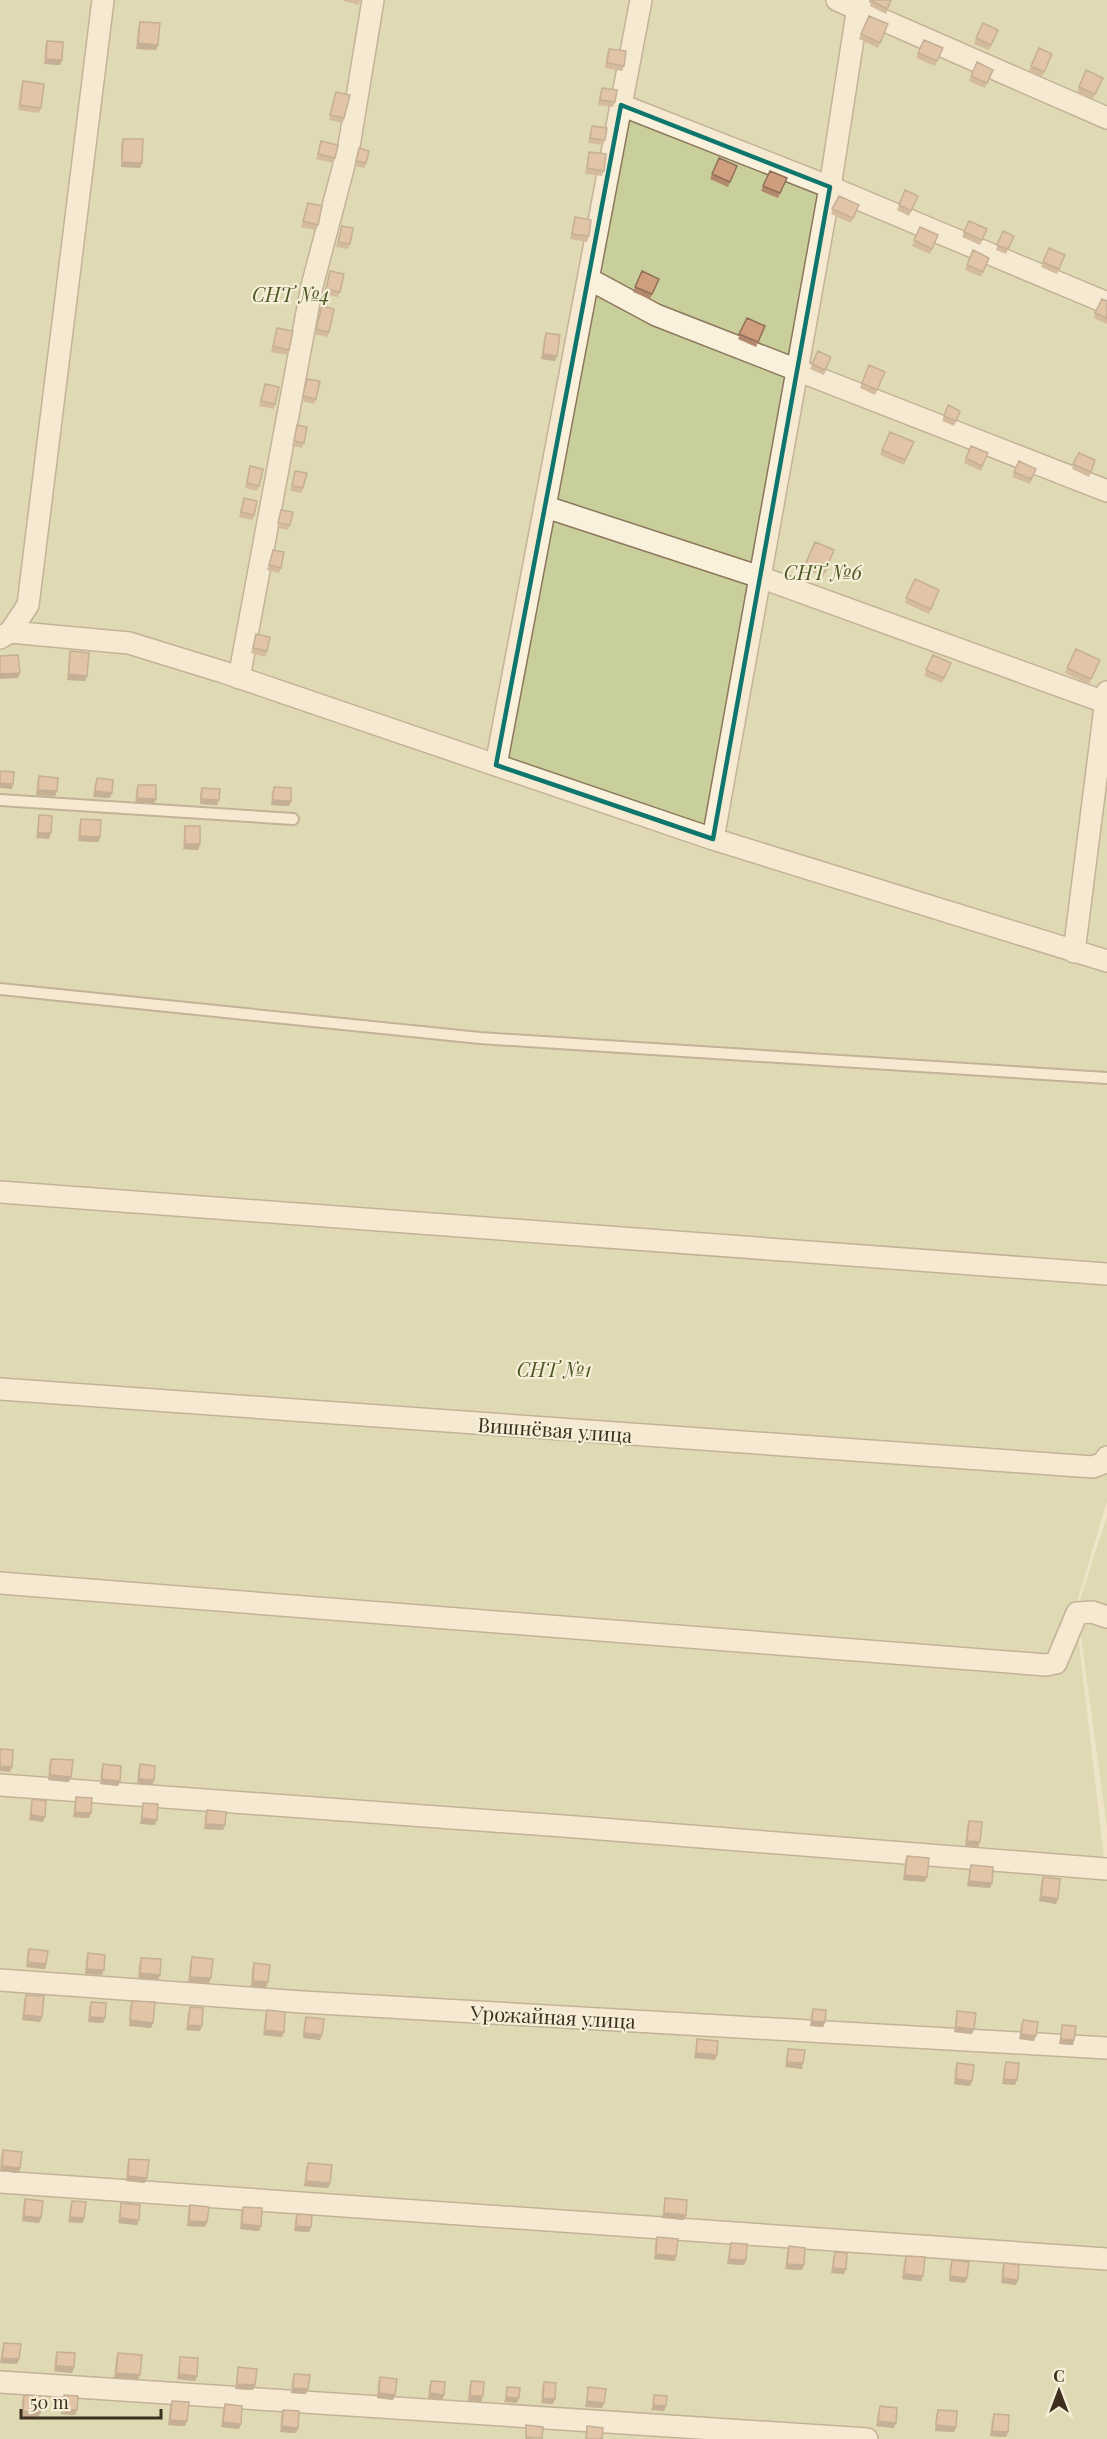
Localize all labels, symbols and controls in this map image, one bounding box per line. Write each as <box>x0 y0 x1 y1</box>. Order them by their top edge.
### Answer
park label: СНТ №4 <box>252 280 330 307</box>
park label: СНТ №6 <box>784 558 863 585</box>
park label: СНТ №1 <box>517 1355 591 1382</box>
street label: Вишнёвая улица <box>477 1410 633 1448</box>
street label: Урожайная улица <box>469 1998 636 2034</box>
north arrow <box>1029 2361 1089 2421</box>
text: С <box>1053 2365 1065 2386</box>
scale bar <box>21 2382 160 2420</box>
text: 50 m <box>30 2390 69 2414</box>

